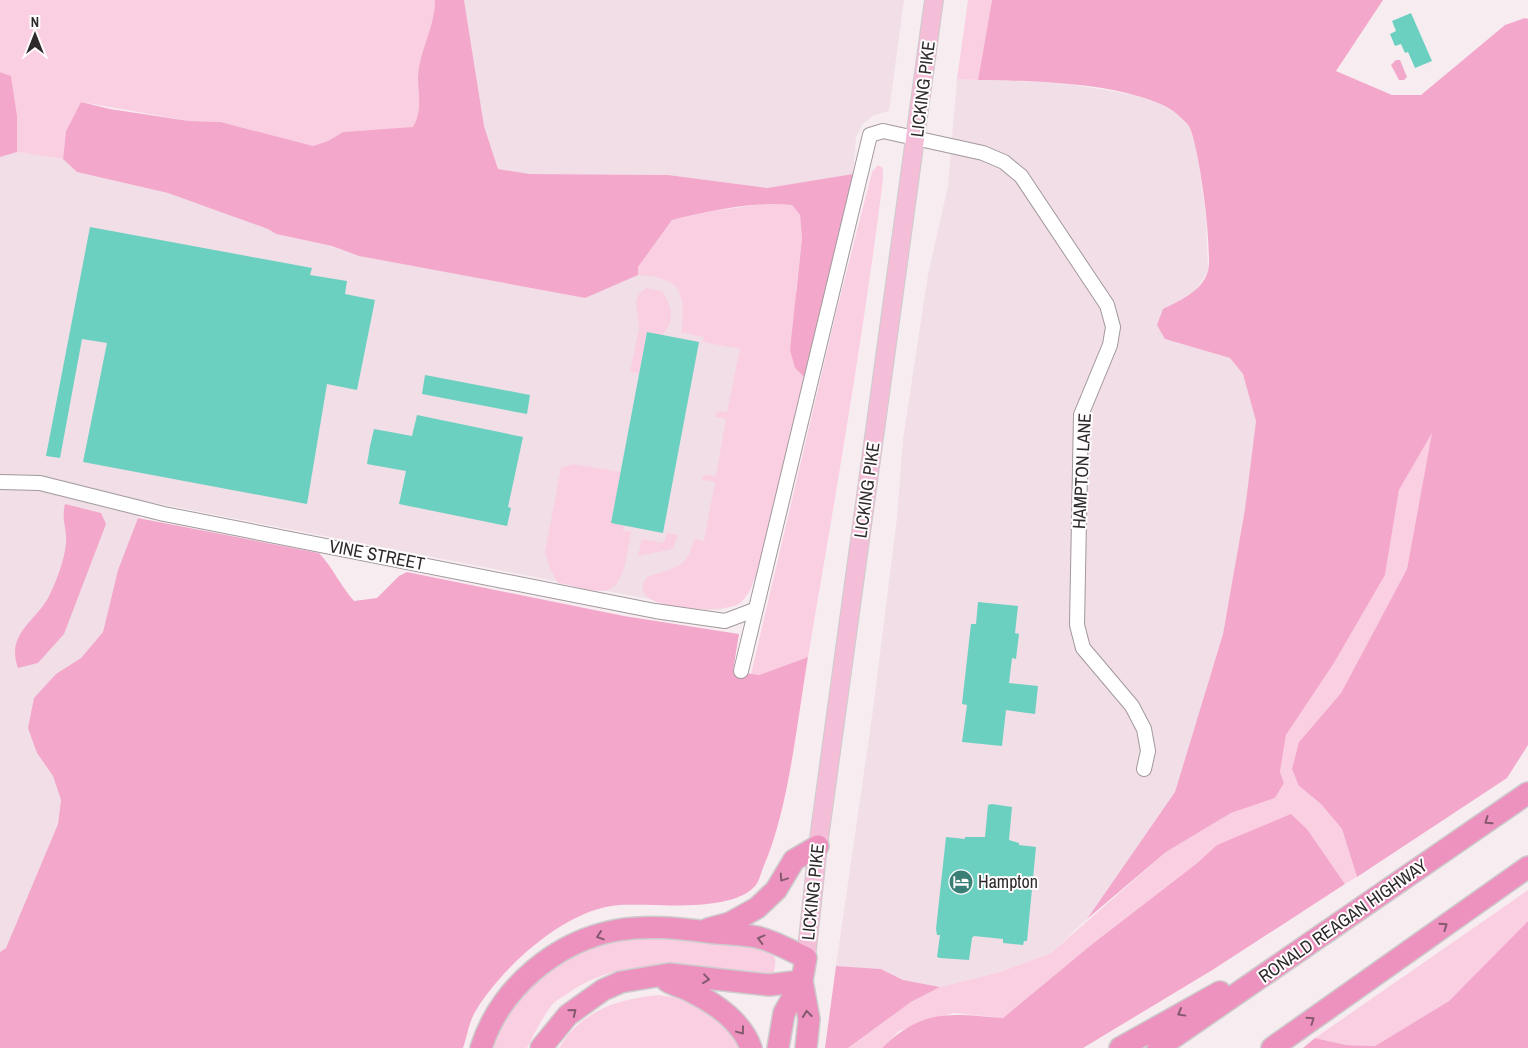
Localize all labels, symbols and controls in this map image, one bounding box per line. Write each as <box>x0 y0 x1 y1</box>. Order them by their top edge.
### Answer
north arrow <box>10 10 60 60</box>
text: N <box>31 13 39 31</box>
street label: LICKING PIKE <box>904 39 941 139</box>
street label: HAMPTON LANE <box>1066 412 1097 530</box>
street label: LICKING PIKE <box>847 440 886 540</box>
street label: VINE STREET <box>327 533 427 576</box>
one-way arrow <box>1484 815 1494 824</box>
street label: LICKING PIKE <box>795 843 830 941</box>
street label: RONALD REAGAN HIGHWAY <box>1253 853 1432 988</box>
hotel icon: Hampton <box>948 869 974 895</box>
place label: Hampton <box>978 869 1038 894</box>
one-way arrow <box>780 873 789 882</box>
one-way arrow <box>1438 923 1448 932</box>
one-way arrow <box>597 930 605 940</box>
one-way arrow <box>757 934 765 945</box>
one-way arrow <box>702 973 711 983</box>
one-way arrow <box>1178 1006 1187 1016</box>
one-way arrow <box>568 1008 577 1017</box>
one-way arrow <box>802 1010 813 1018</box>
one-way arrow <box>1305 1017 1315 1026</box>
one-way arrow <box>735 1025 743 1034</box>

